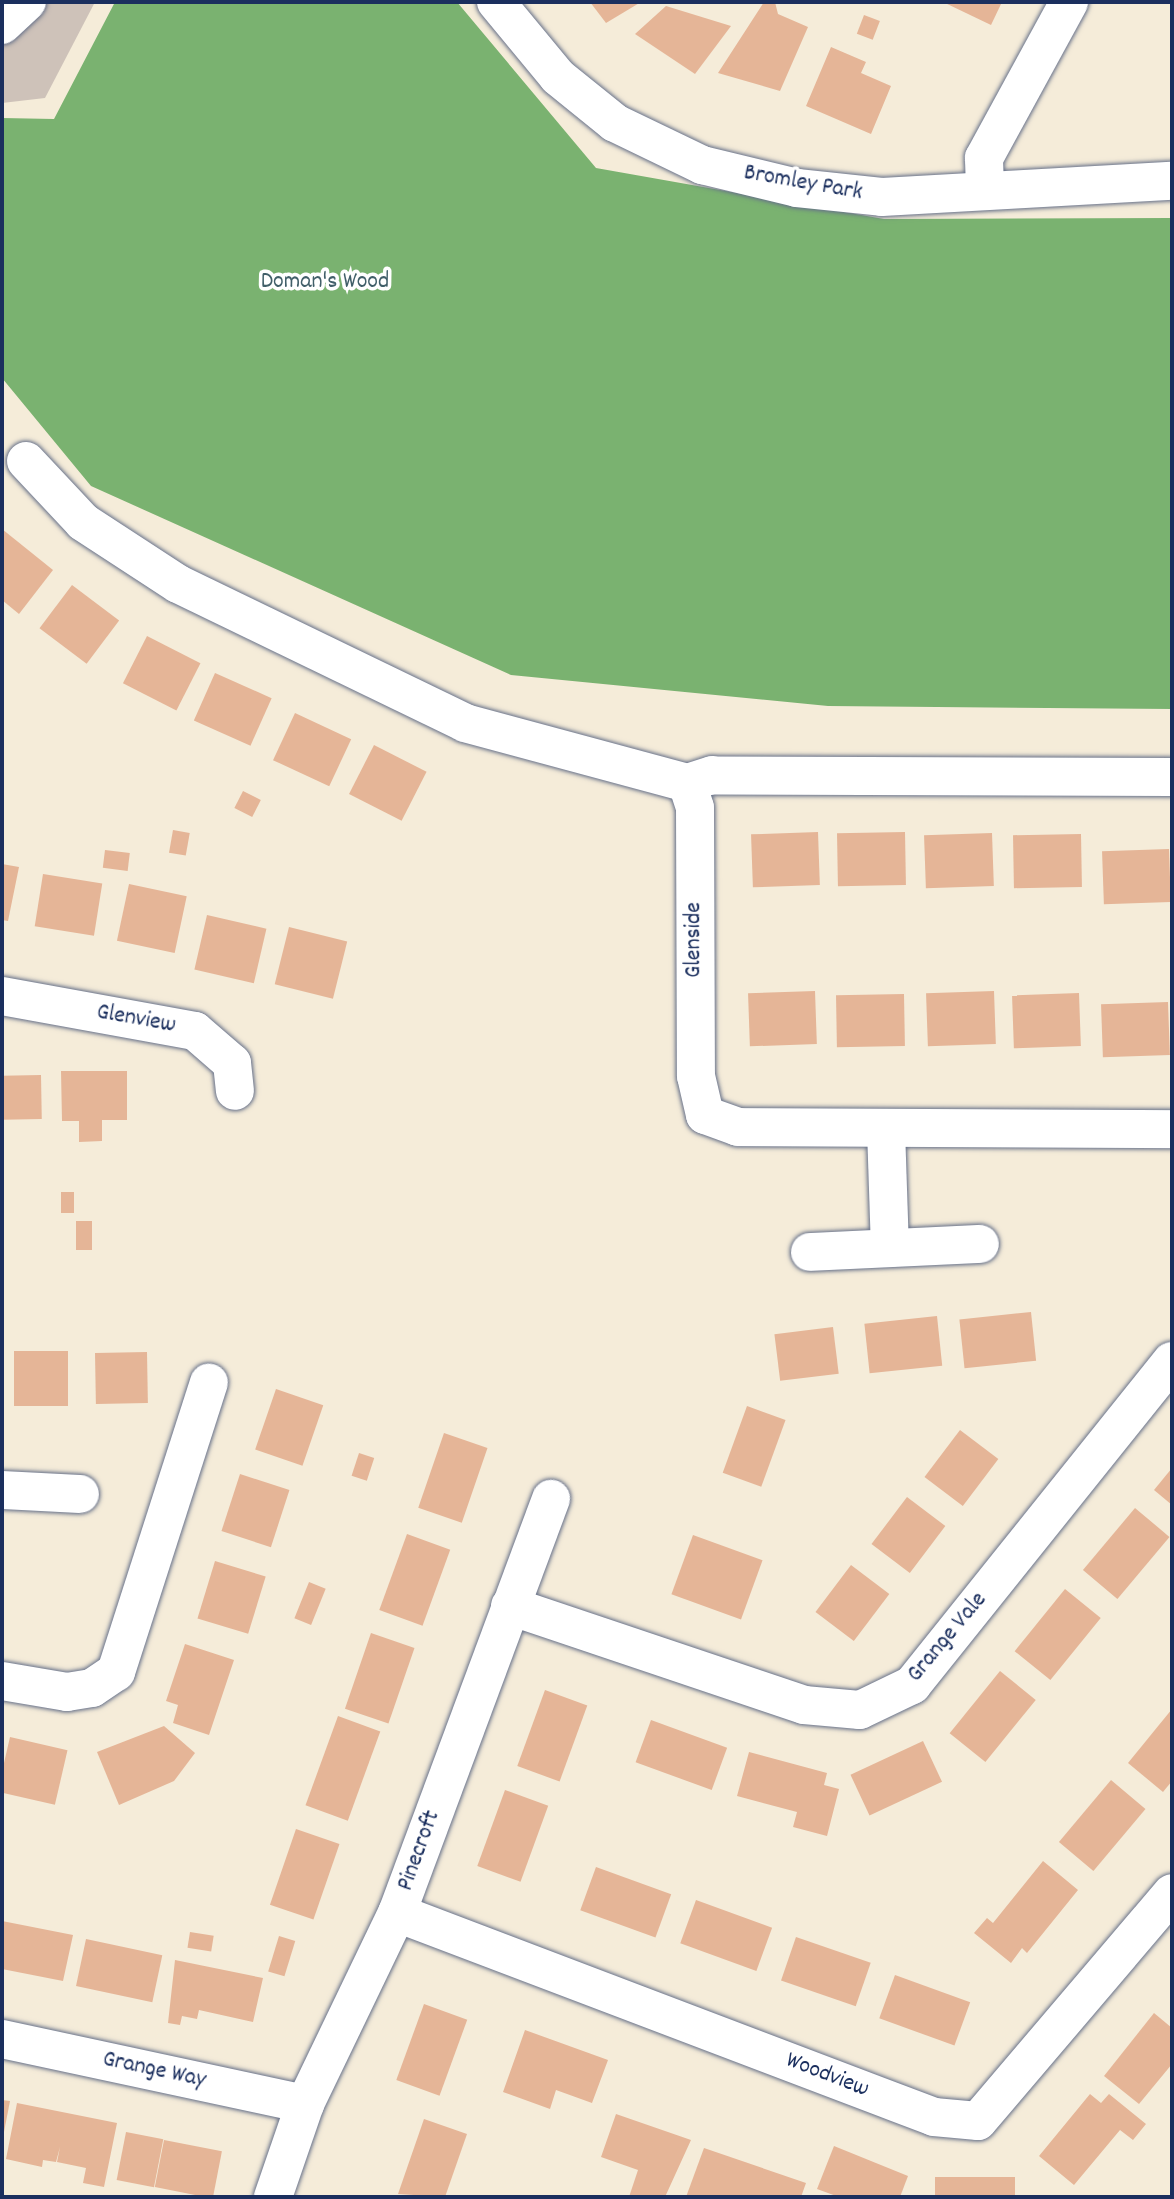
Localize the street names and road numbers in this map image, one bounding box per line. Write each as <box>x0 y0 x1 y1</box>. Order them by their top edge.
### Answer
street label: Bromley Park <box>741 159 865 209</box>
street label: Glenside <box>681 902 709 978</box>
street label: Glenview <box>94 999 178 1041</box>
street label: Grange Vale <box>902 1587 994 1689</box>
street label: Pinecroft <box>392 1807 448 1895</box>
street label: Grange Way <box>100 2046 208 2096</box>
street label: Woodview <box>781 2047 873 2105</box>

